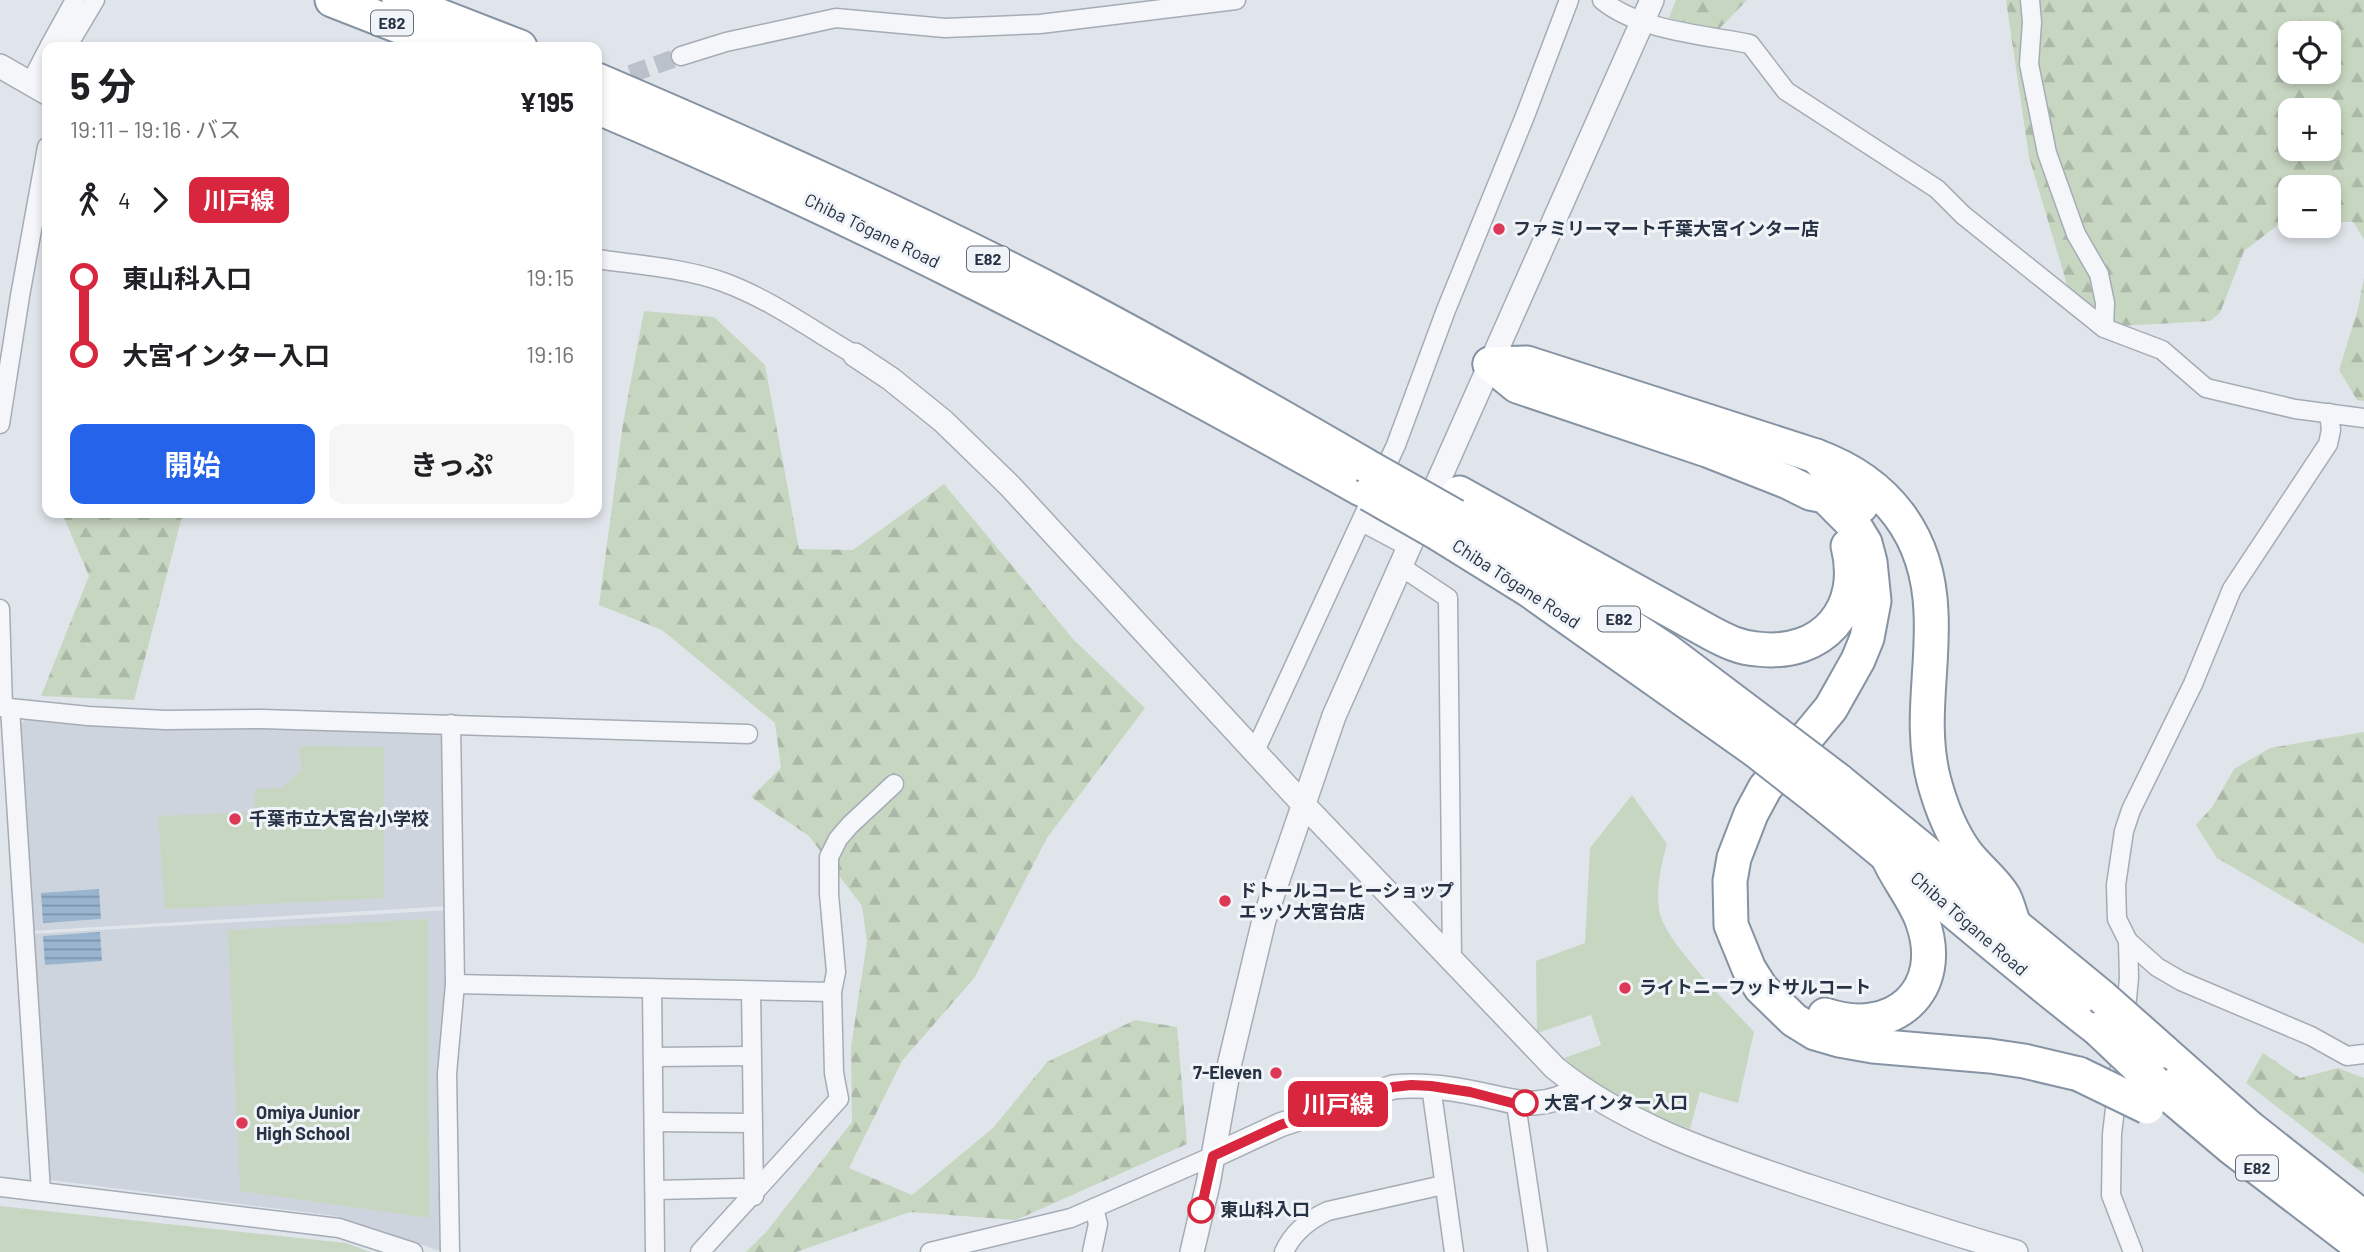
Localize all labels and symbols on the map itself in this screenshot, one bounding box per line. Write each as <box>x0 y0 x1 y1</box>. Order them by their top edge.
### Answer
road number: E82 <box>371 10 413 36</box>
street label: Chiba Tōgane Road <box>801 188 944 272</box>
place label: ファミリーマート千葉大宮インター店 <box>1513 217 1819 239</box>
marker: ファミリーマート千葉大宮インター店 <box>1491 221 1507 237</box>
road number: E82 <box>967 246 1009 272</box>
street label: Chiba Tōgane Road <box>1449 534 1585 633</box>
road number: E82 <box>1598 606 1640 632</box>
place label: 千葉市立大宮台小学校 <box>249 807 429 829</box>
marker: 千葉市立大宮台小学校 <box>227 811 243 827</box>
street label: Chiba Tōgane Road <box>1907 866 2033 980</box>
place label: ドトールコーヒーショップ エッソ大宮台店 <box>1239 879 1454 922</box>
marker: ドトールコーヒーショップ エッソ大宮台店 <box>1217 893 1233 909</box>
place label: ライトニーフットサルコート <box>1639 976 1872 998</box>
marker: ライトニーフットサルコート <box>1617 980 1633 996</box>
place label: 7-Eleven <box>1193 1061 1262 1083</box>
marker: 7-Eleven <box>1268 1065 1284 1081</box>
line badge: 川戸線 <box>1298 1081 1378 1127</box>
marker: 大宮インター入口 <box>1512 1090 1538 1116</box>
place label: 大宮インター入口 <box>1544 1091 1688 1113</box>
place label: Omiya Junior High School <box>256 1101 360 1144</box>
marker: Omiya Junior High School <box>234 1115 250 1131</box>
road number: E82 <box>2236 1156 2278 1180</box>
marker: 東山科入口 <box>1188 1197 1214 1223</box>
place label: 東山科入口 <box>1220 1198 1310 1220</box>

